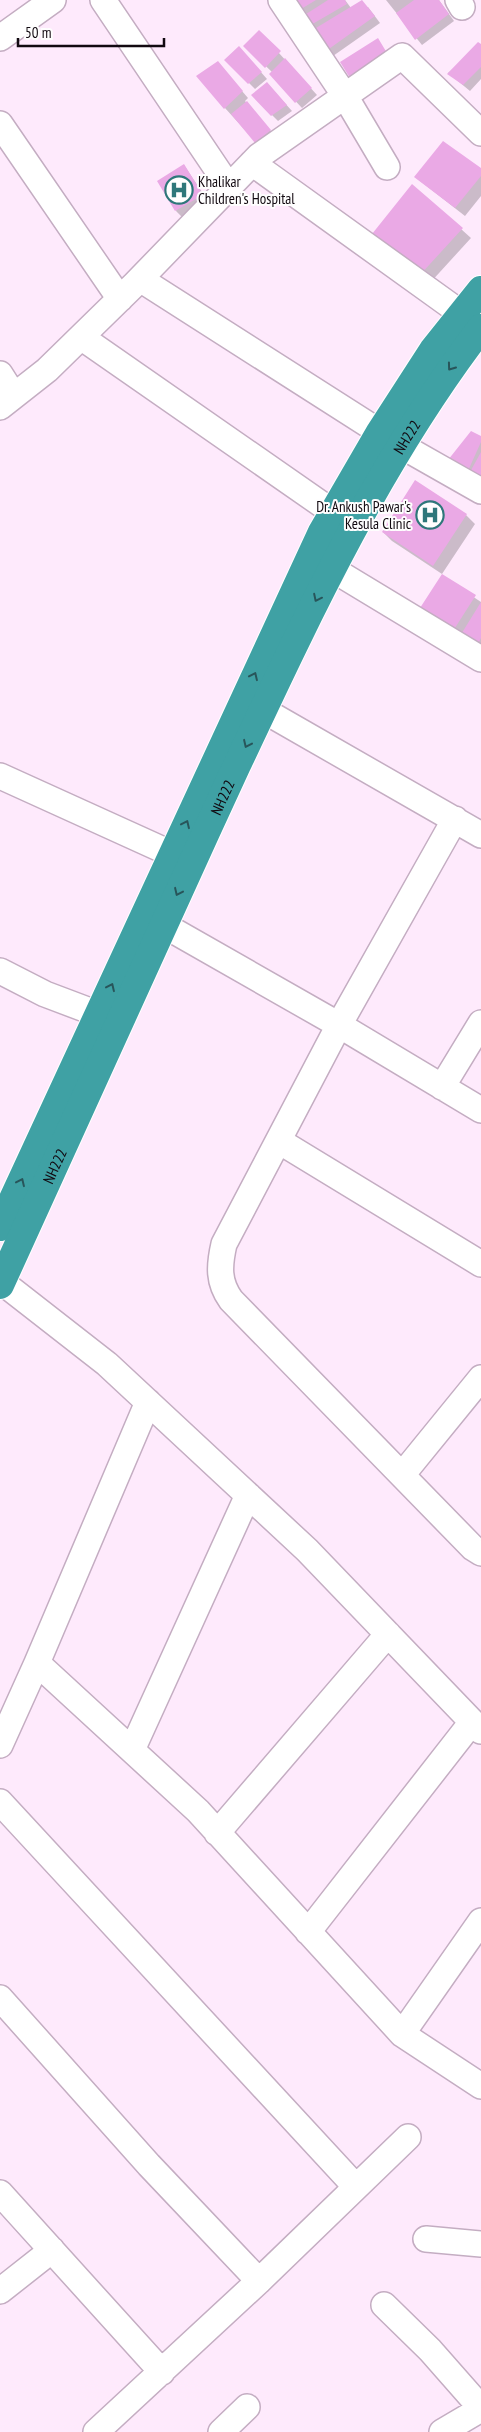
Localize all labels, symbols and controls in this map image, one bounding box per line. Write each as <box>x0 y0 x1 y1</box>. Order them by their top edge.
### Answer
scale bar <box>18 15 164 47</box>
text: 50 m <box>25 23 51 42</box>
place label: Khalikar Children's Hospital <box>198 172 295 208</box>
hospital icon: Khalikar Children's Hospital <box>164 175 194 205</box>
one-way arrow <box>449 361 457 370</box>
street label: NH222 <box>389 416 424 457</box>
place label: Dr. Ankush Pawar's Kesula Clinic <box>316 497 412 533</box>
hospital icon: Dr. Ankush Pawar's Kesula Clinic <box>415 500 445 530</box>
one-way arrow <box>312 593 323 602</box>
one-way arrow <box>248 672 259 681</box>
one-way arrow <box>243 739 253 748</box>
street label: NH222 <box>206 777 238 818</box>
one-way arrow <box>180 820 191 829</box>
one-way arrow <box>174 887 184 896</box>
one-way arrow <box>105 983 115 992</box>
street label: NH222 <box>38 1145 70 1186</box>
one-way arrow <box>14 1178 25 1187</box>

